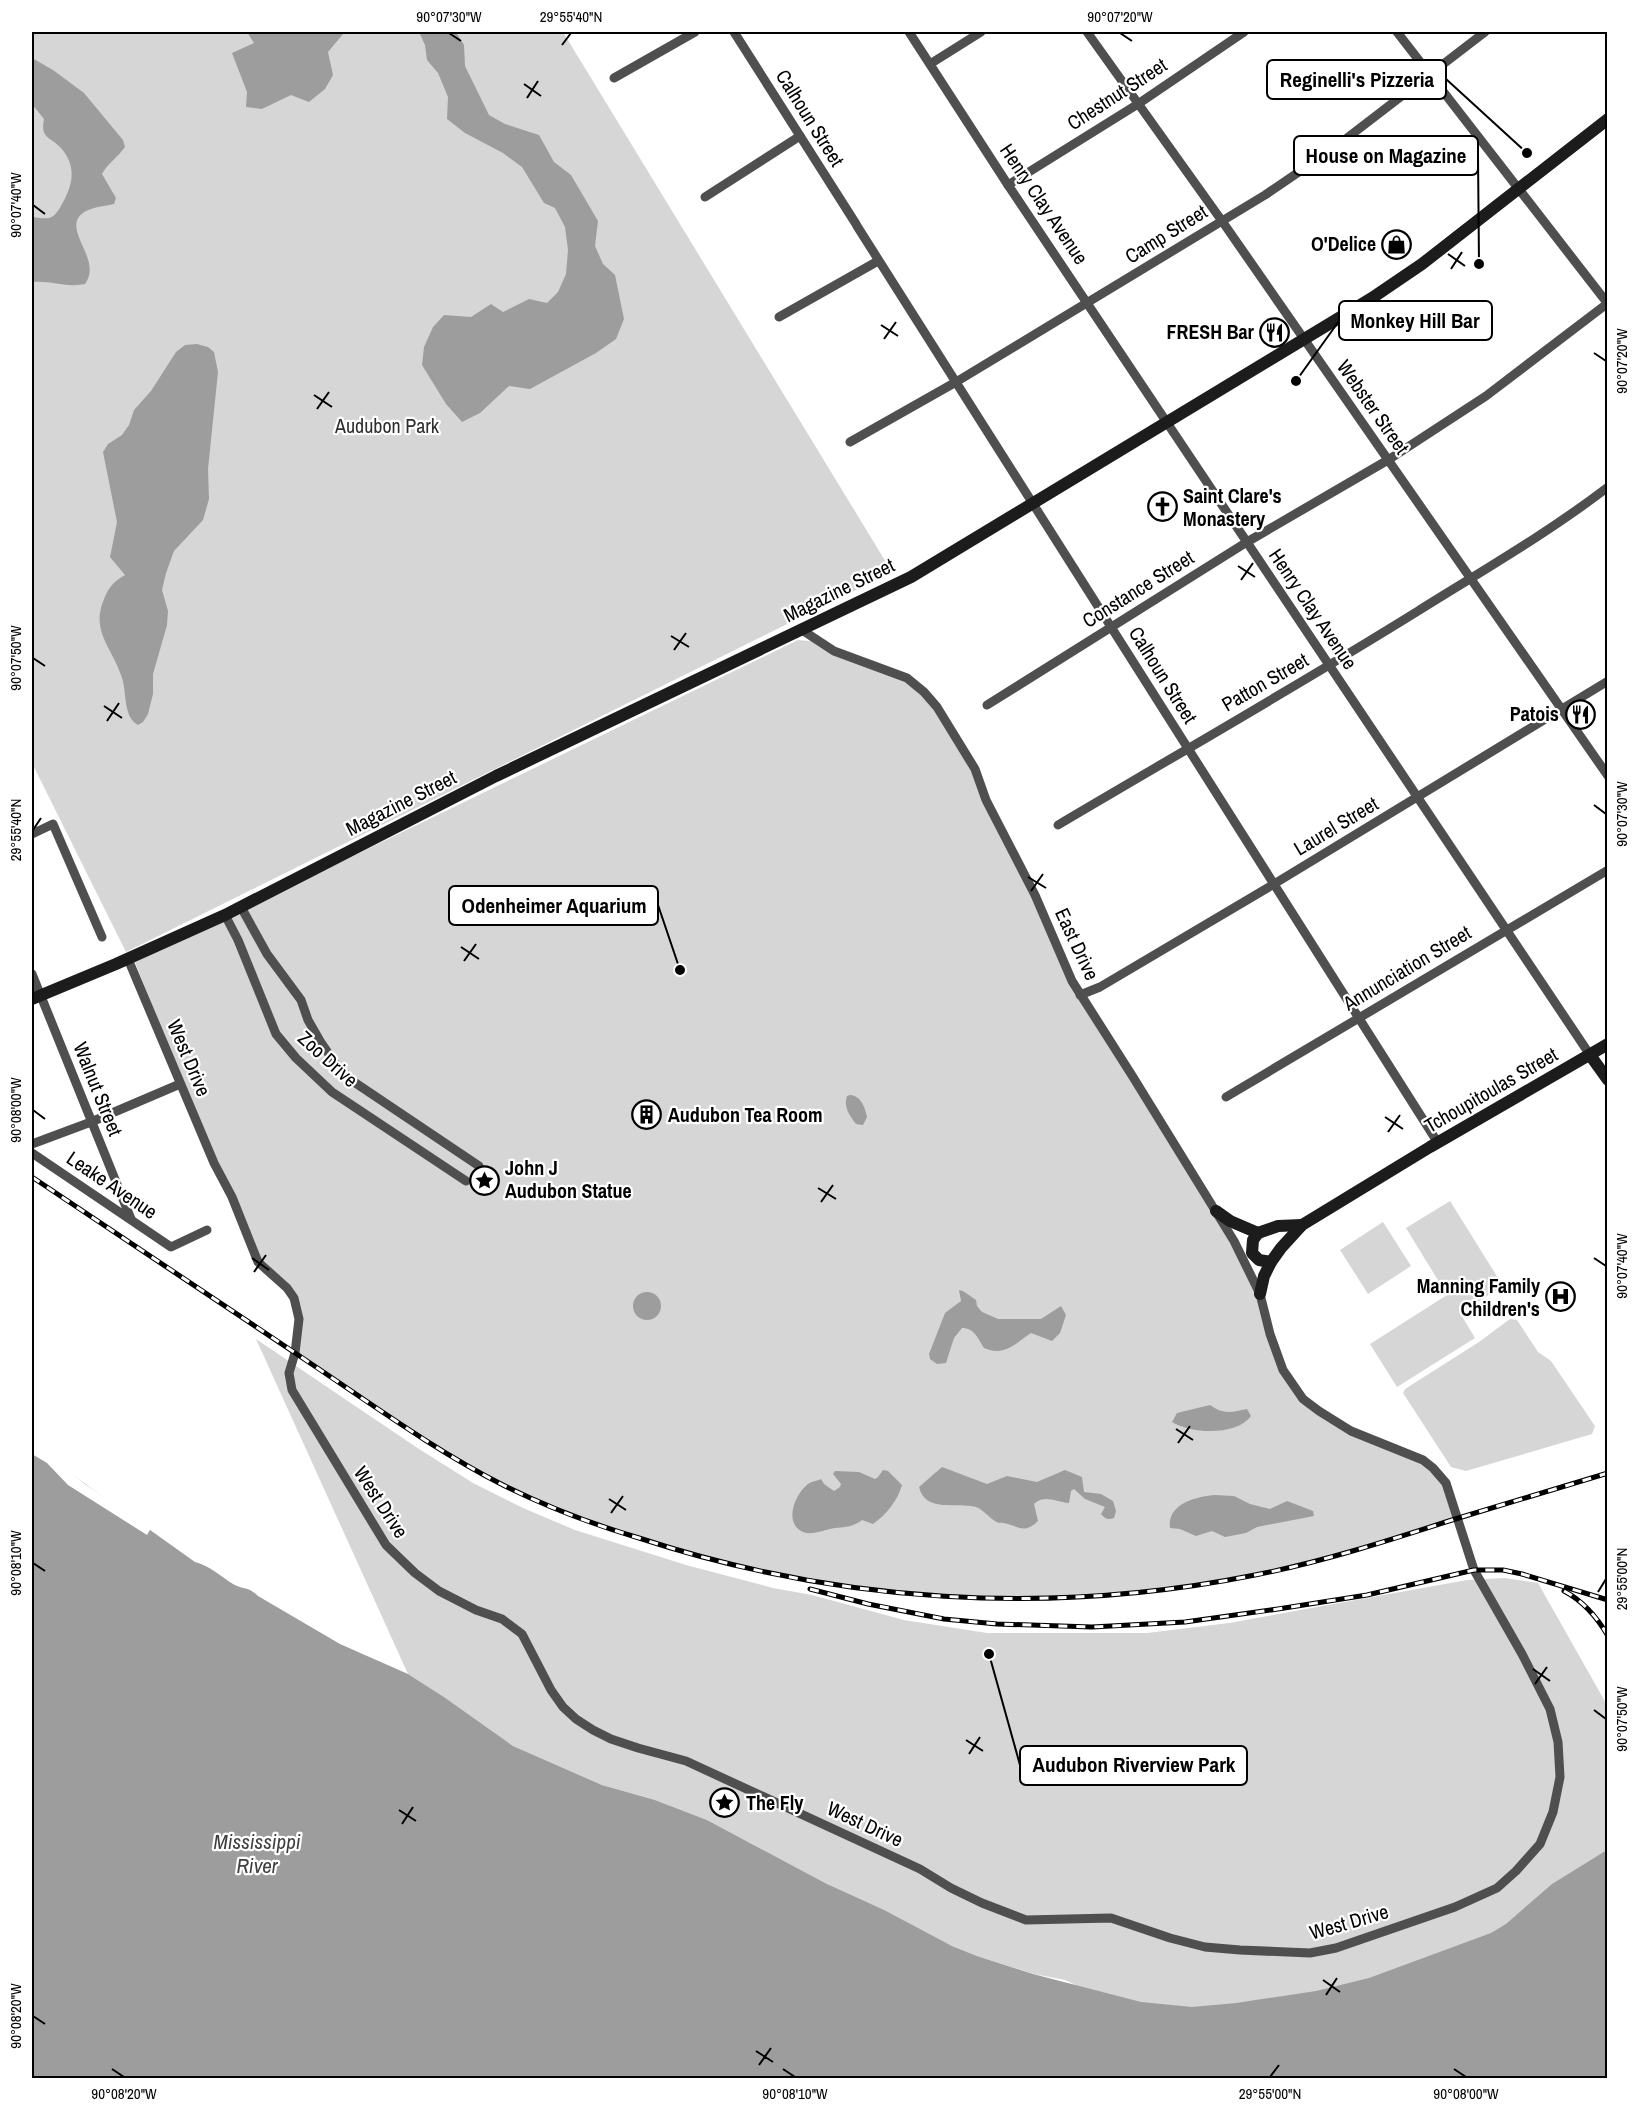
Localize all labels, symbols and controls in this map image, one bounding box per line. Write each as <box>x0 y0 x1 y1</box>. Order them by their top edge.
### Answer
text: 90°07'30"W <box>416 6 482 27</box>
text: 29°55'40"N <box>540 6 602 27</box>
text: 90°07'20"W <box>1087 6 1153 27</box>
street label: Chestnut Street <box>1062 51 1172 136</box>
callout: Reginelli's Pizzeria <box>1267 60 1446 99</box>
street label: Calhoun Street <box>770 64 851 172</box>
text: Reginelli's Pizzeria <box>1280 65 1435 94</box>
callout: House on Magazine <box>1294 136 1478 175</box>
street label: Henry Clay Avenue <box>994 138 1095 269</box>
text: House on Magazine <box>1306 141 1466 170</box>
text: 90°07'40"W <box>5 172 26 238</box>
street label: Camp Street <box>1120 198 1212 269</box>
shop icon: O'Delice <box>1381 228 1413 260</box>
place label: O'Delice <box>1311 230 1376 257</box>
callout: Monkey Hill Bar <box>1339 301 1492 340</box>
text: Monkey Hill Bar <box>1350 306 1480 335</box>
restaurant icon: FRESH Bar <box>1259 316 1291 348</box>
place label: FRESH Bar <box>1167 318 1255 345</box>
text: 90°07'20"W <box>1611 328 1632 394</box>
street label: Webster Street <box>1331 354 1416 459</box>
park label: Audubon Park <box>334 412 440 439</box>
place label: Saint Clare's Monastery <box>1183 482 1282 532</box>
church icon: Saint Clare's Monastery <box>1146 491 1178 523</box>
street label: Constance Street <box>1077 543 1199 634</box>
street label: Henry Clay Avenue <box>1263 543 1364 674</box>
street label: Magazine Street <box>779 551 899 628</box>
street label: Calhoun Street <box>1123 621 1204 729</box>
text: 90°07'50"W <box>5 625 26 691</box>
street label: Patton Street <box>1217 646 1313 717</box>
restaurant icon: Patois <box>1564 698 1596 730</box>
place label: Patois <box>1510 700 1559 727</box>
street label: Magazine Street <box>341 763 461 842</box>
text: 90°07'30"W <box>1611 781 1632 847</box>
street label: Laurel Street <box>1289 790 1383 861</box>
text: 29°55'40"N <box>5 799 26 861</box>
callout: Odenheimer Aquarium <box>449 886 658 925</box>
text: Odenheimer Aquarium <box>461 891 647 920</box>
street label: East Drive <box>1049 903 1106 984</box>
street label: Annunciation Street <box>1337 918 1476 1017</box>
street label: West Drive <box>161 1015 218 1100</box>
street label: Zoo Drive <box>293 1025 364 1093</box>
street label: Walnut Street <box>67 1038 130 1140</box>
street label: Tchoupitoulas Street <box>1419 1040 1563 1139</box>
text: 90°08'00"W <box>5 1077 26 1143</box>
building icon: Audubon Tea Room <box>631 1099 663 1131</box>
place label: Audubon Tea Room <box>668 1101 823 1128</box>
street label: Leake Avenue <box>62 1144 163 1225</box>
place label: John J Audubon Statue <box>505 1154 632 1204</box>
place icon: John J Audubon Statue <box>468 1164 500 1196</box>
text: 90°07'40"W <box>1611 1233 1632 1299</box>
place label: Manning Family Children's <box>1417 1272 1541 1322</box>
hospital icon: Manning Family Children's <box>1545 1281 1577 1313</box>
street label: West Drive <box>348 1460 415 1543</box>
text: 90°08'10"W <box>5 1530 26 1596</box>
text: 29°55'00"N <box>1611 1548 1632 1610</box>
text: 90°07'50"W <box>1611 1686 1632 1752</box>
callout: Audubon Riverview Park <box>1020 1746 1247 1785</box>
text: Audubon Riverview Park <box>1033 1750 1236 1779</box>
place icon: The Fly <box>709 1787 741 1819</box>
place label: The Fly <box>746 1789 804 1816</box>
street label: West Drive <box>823 1794 908 1853</box>
water label: Mississippi River <box>213 1827 301 1880</box>
street label: West Drive <box>1306 1897 1391 1946</box>
text: 90°08'20"W <box>5 1983 26 2049</box>
text: 90°08'20"W <box>91 2083 157 2104</box>
text: 90°08'10"W <box>762 2083 828 2104</box>
text: 29°55'00"N <box>1239 2083 1301 2104</box>
text: 90°08'00"W <box>1433 2083 1499 2104</box>

